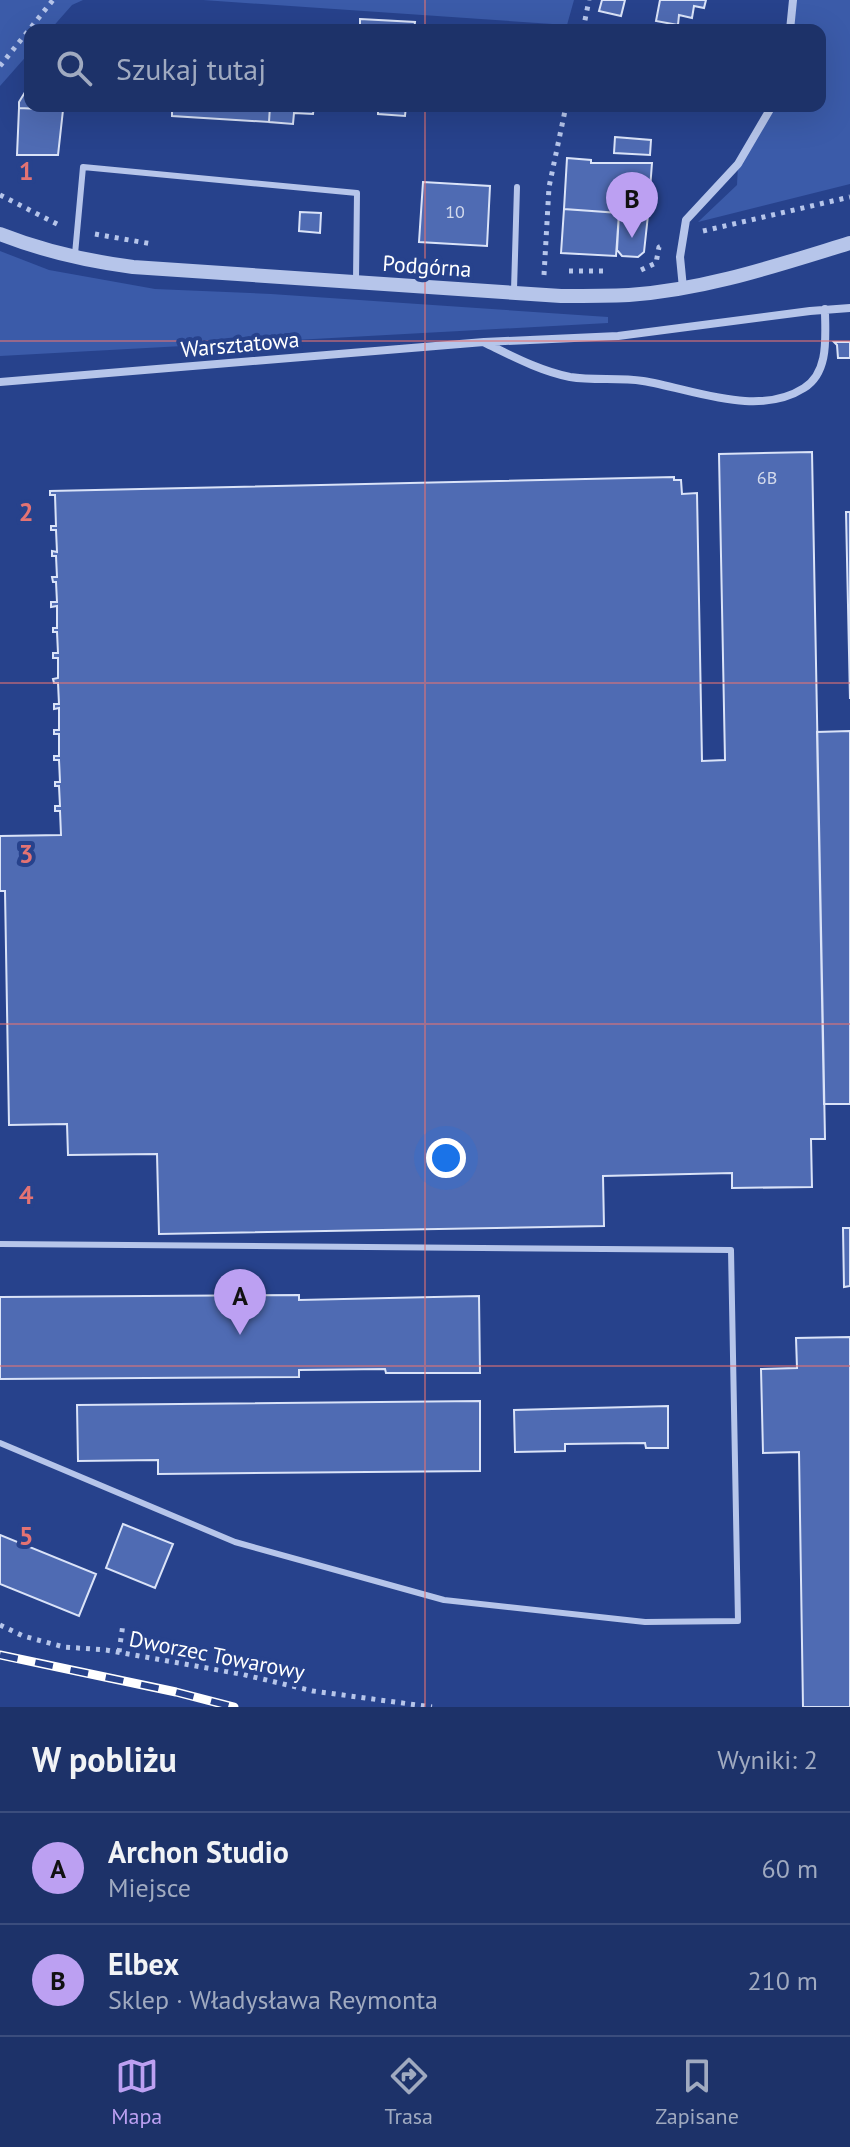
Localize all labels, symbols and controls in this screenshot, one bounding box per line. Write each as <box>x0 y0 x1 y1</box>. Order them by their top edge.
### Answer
search box <box>24 24 826 112</box>
icon: search <box>52 46 96 90</box>
text: Szukaj tutaj <box>116 49 266 88</box>
text: 1 <box>19 154 33 187</box>
pin: B <box>606 172 658 238</box>
house number: 10 <box>445 200 465 223</box>
street label: Podgórna <box>382 249 472 283</box>
street label: Warsztatowa <box>179 325 301 363</box>
house number: 6B <box>757 466 777 489</box>
text: 2 <box>19 495 33 528</box>
text: 3 <box>19 837 33 870</box>
your location <box>426 1138 466 1178</box>
text: 4 <box>19 1178 34 1211</box>
pin: A <box>214 1269 266 1335</box>
text: 5 <box>19 1519 33 1552</box>
street label: Dworzec Towarowy <box>127 1624 308 1686</box>
text: W pobliżu <box>32 1737 177 1781</box>
text: Wyniki: 2 <box>717 1743 818 1776</box>
text: Archon Studio <box>108 1832 289 1871</box>
text: A <box>50 1852 66 1885</box>
text: 60 m <box>762 1852 818 1885</box>
text: Miejsce <box>108 1871 191 1904</box>
text: Elbex <box>108 1944 179 1983</box>
text: B <box>50 1964 66 1997</box>
text: 210 m <box>747 1964 818 1997</box>
text: Sklep · Władysława Reymonta <box>108 1983 438 2016</box>
tab: Mapa <box>111 2054 162 2130</box>
tab: Trasa <box>385 2054 433 2130</box>
tab: Zapisane <box>655 2054 739 2130</box>

